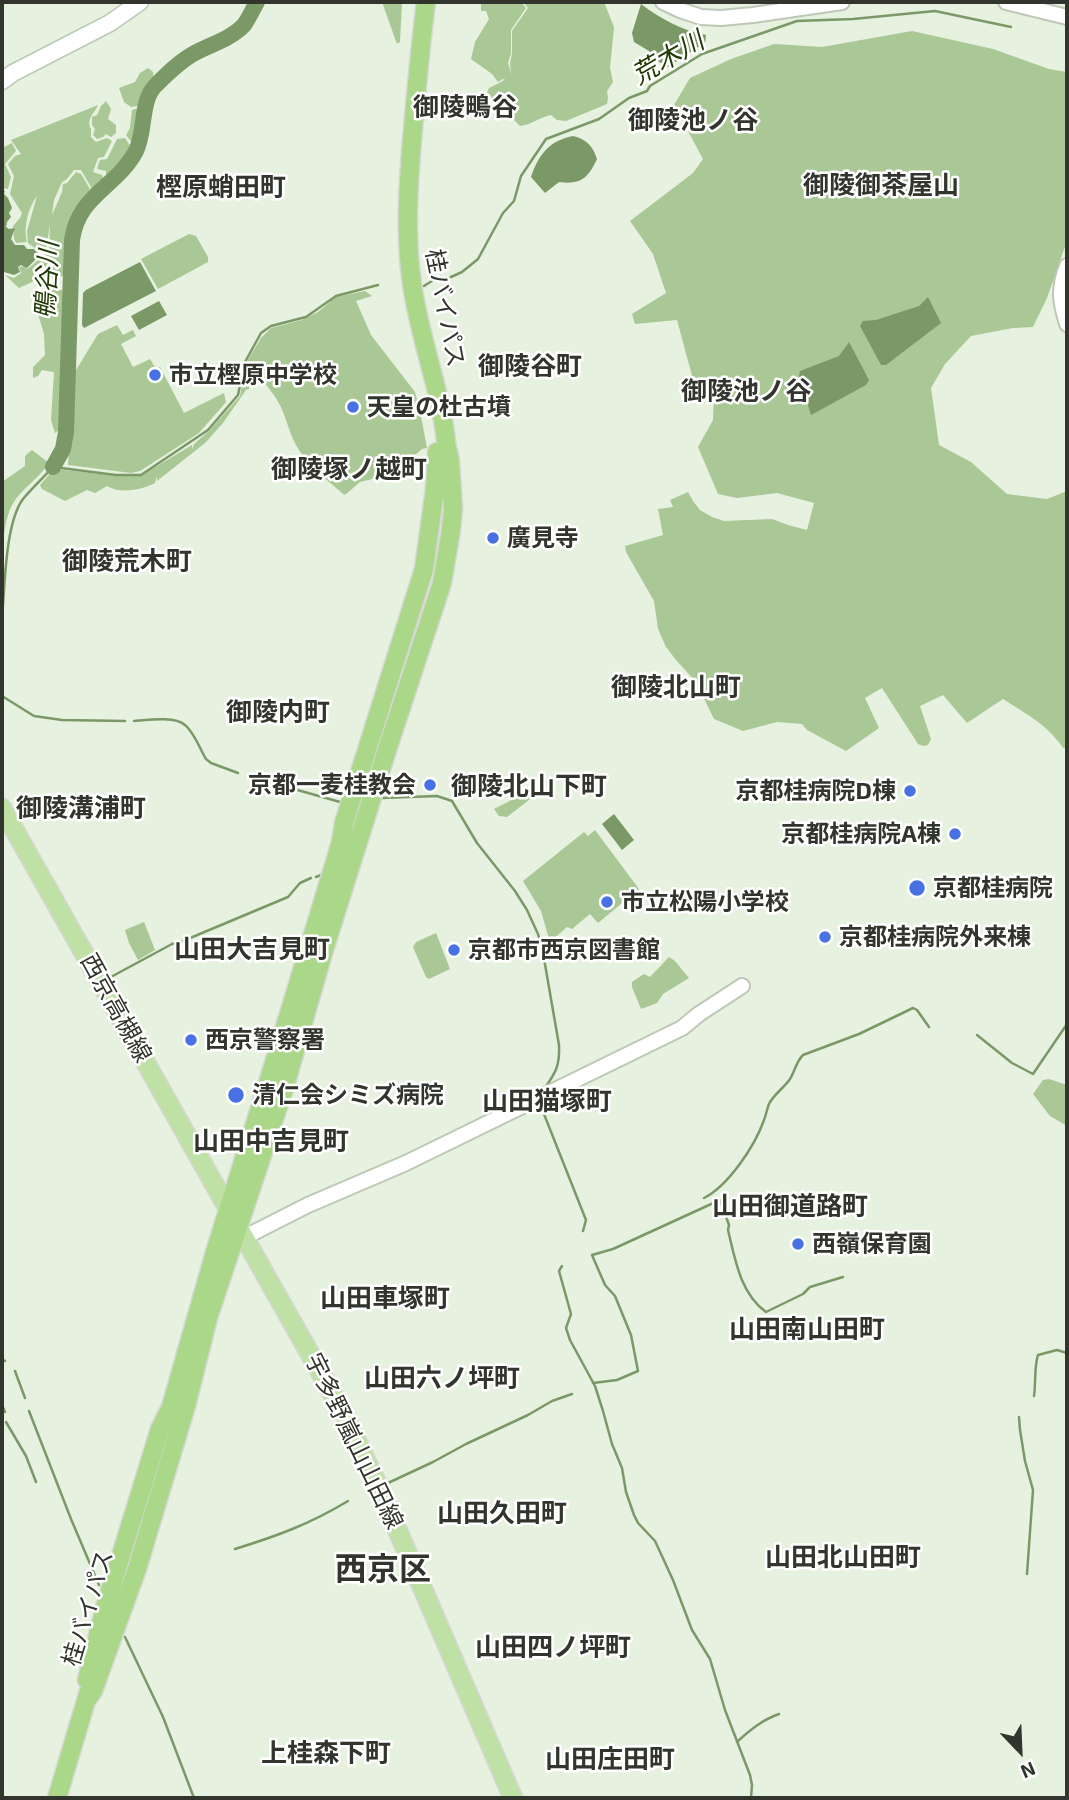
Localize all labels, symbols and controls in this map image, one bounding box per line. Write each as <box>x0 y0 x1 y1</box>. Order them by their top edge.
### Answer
water label: 荒木川 <box>626 25 710 91</box>
district label: 御陵鴫谷 <box>413 91 517 123</box>
district label: 御陵池ノ谷 <box>628 104 758 136</box>
district label: 御陵御茶屋山 <box>803 169 959 201</box>
district label: 樫原蛸田町 <box>156 171 286 203</box>
water label: 鴨谷川 <box>29 240 65 320</box>
street label: 桂バイパス <box>419 246 471 370</box>
district label: 御陵谷町 <box>478 350 582 382</box>
place label: 市立樫原中学校 <box>169 361 337 389</box>
marker: 市立樫原中学校 <box>147 367 163 383</box>
district label: 御陵池ノ谷 <box>681 375 811 407</box>
place label: 天皇の杜古墳 <box>367 393 511 421</box>
marker: 天皇の杜古墳 <box>345 399 361 415</box>
district label: 御陵塚ノ越町 <box>271 453 427 485</box>
place label: 廣見寺 <box>507 524 579 552</box>
marker: 廣見寺 <box>485 530 501 546</box>
district label: 御陵荒木町 <box>62 545 192 577</box>
district label: 御陵北山町 <box>611 671 741 703</box>
district label: 御陵内町 <box>226 696 330 728</box>
district label: 御陵北山下町 <box>451 770 607 802</box>
place label: 京都一麦桂教会 <box>248 771 416 799</box>
marker: 京都一麦桂教会 <box>422 777 438 793</box>
place label: 京都桂病院D棟 <box>736 777 896 805</box>
marker: 京都桂病院D棟 <box>902 783 918 799</box>
district label: 御陵溝浦町 <box>16 792 146 824</box>
place label: 京都桂病院A棟 <box>781 820 941 848</box>
marker: 京都桂病院A棟 <box>947 826 963 842</box>
place label: 京都桂病院 <box>933 874 1053 902</box>
marker: 京都桂病院 <box>907 878 927 898</box>
place label: 市立松陽小学校 <box>621 888 789 916</box>
marker: 市立松陽小学校 <box>599 894 615 910</box>
place label: 京都桂病院外来棟 <box>839 923 1031 951</box>
marker: 京都桂病院外来棟 <box>817 929 833 945</box>
district label: 山田大吉見町 <box>174 933 330 965</box>
place label: 京都市西京図書館 <box>468 936 660 964</box>
marker: 京都市西京図書館 <box>446 942 462 958</box>
street label: 西京高槻線 <box>74 949 158 1067</box>
place label: 西京警察署 <box>205 1026 325 1054</box>
marker: 西京警察署 <box>183 1032 199 1048</box>
place label: 清仁会シミズ病院 <box>252 1081 444 1109</box>
marker: 清仁会シミズ病院 <box>226 1085 246 1105</box>
district label: 山田猫塚町 <box>482 1085 612 1117</box>
district label: 山田中吉見町 <box>193 1125 349 1157</box>
district label: 山田御道路町 <box>712 1190 868 1222</box>
place label: 西嶺保育園 <box>812 1230 932 1258</box>
marker: 西嶺保育園 <box>790 1236 806 1252</box>
district label: 山田車塚町 <box>320 1282 450 1314</box>
district label: 山田南山田町 <box>729 1313 885 1345</box>
street label: 宇多野嵐山山田線 <box>299 1348 409 1534</box>
district label: 山田六ノ坪町 <box>364 1362 520 1394</box>
district label: 山田久田町 <box>437 1497 567 1529</box>
district label: 山田北山田町 <box>765 1541 921 1573</box>
street label: 桂バイパス <box>57 1546 119 1670</box>
district label: 西京区 <box>335 1550 431 1588</box>
district label: 山田四ノ坪町 <box>475 1631 631 1663</box>
north arrow <box>985 1716 1055 1786</box>
district label: 上桂森下町 <box>261 1737 391 1769</box>
district label: 山田庄田町 <box>545 1743 675 1775</box>
text: N <box>1018 1758 1039 1784</box>

